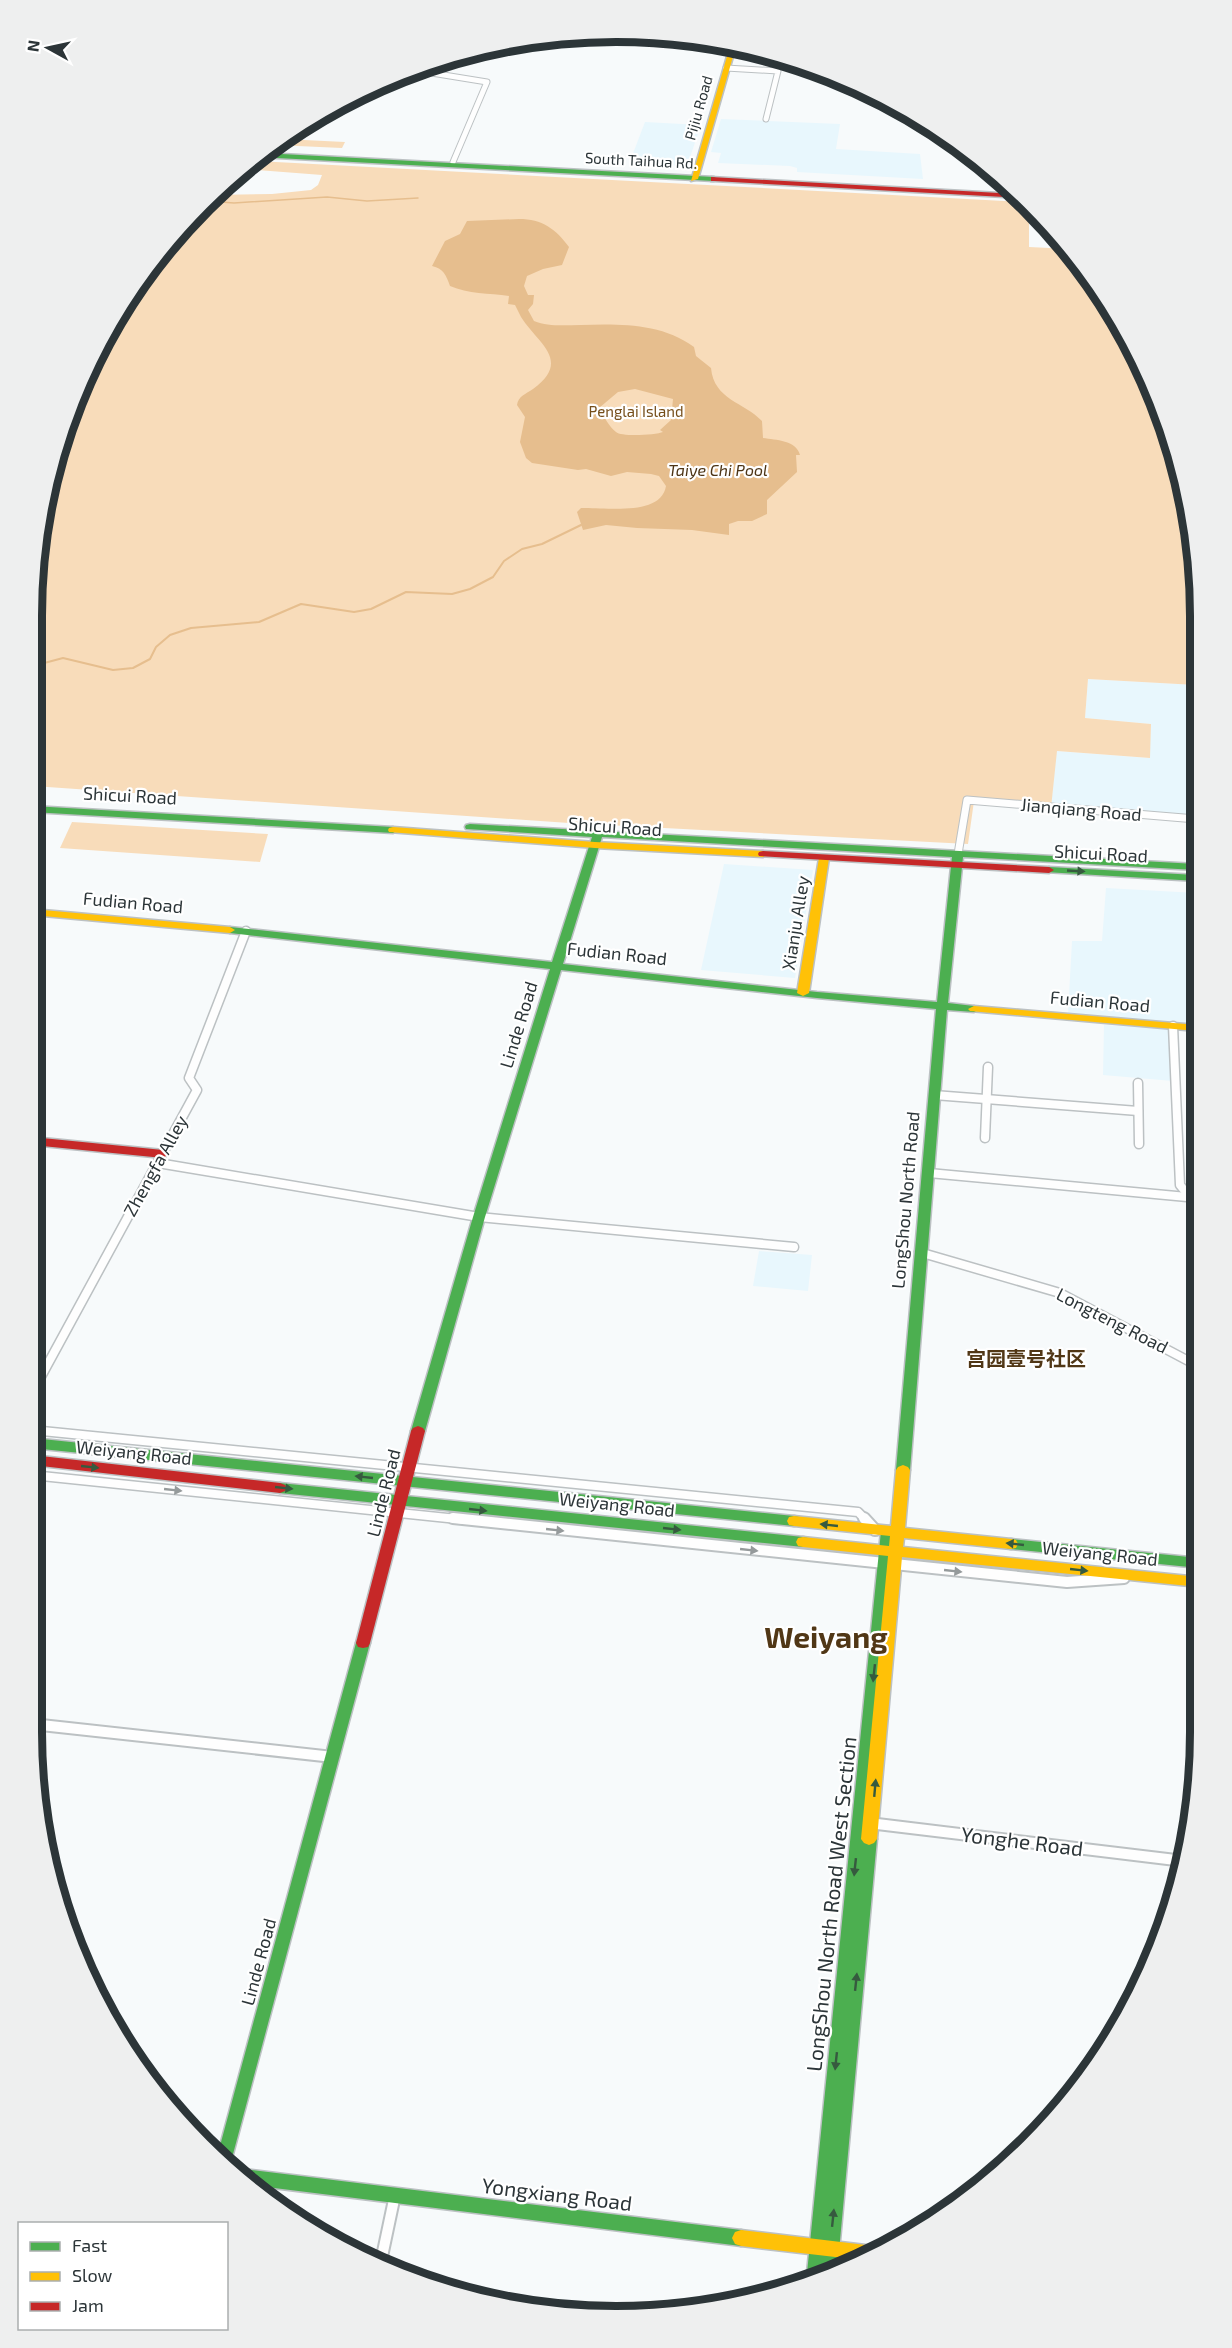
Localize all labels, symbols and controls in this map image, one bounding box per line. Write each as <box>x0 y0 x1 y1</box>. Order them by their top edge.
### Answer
north arrow <box>18 18 78 78</box>
text: N <box>22 39 43 53</box>
street label: Pijiu Road <box>680 73 717 142</box>
street label: South Taihua Rd. <box>584 148 698 172</box>
park label: Penglai Island <box>588 402 684 420</box>
water label: Taiye Chi Pool <box>668 460 768 480</box>
street label: Shicui Road <box>83 782 178 808</box>
street label: Jianqiang Road <box>1020 793 1143 825</box>
street label: Shicui Road <box>567 812 663 840</box>
street label: Shicui Road <box>1054 840 1149 866</box>
one-way arrow <box>1067 867 1086 876</box>
street label: Xianju Alley <box>777 874 813 972</box>
street label: Fudian Road <box>82 887 184 917</box>
street label: Fudian Road <box>566 937 668 969</box>
street label: Linde Road <box>494 979 542 1071</box>
street label: Fudian Road <box>1049 986 1151 1016</box>
street label: LongShou North Road <box>886 1110 924 1289</box>
street label: Zhengfa Alley <box>118 1111 192 1220</box>
street label: Longteng Road <box>1053 1283 1172 1358</box>
district label: 宫园壹号社区 <box>966 1346 1086 1370</box>
street label: Weiyang Road <box>75 1435 193 1469</box>
street label: Linde Road <box>362 1447 405 1539</box>
one-way arrow <box>81 1462 100 1472</box>
one-way arrow <box>354 1472 373 1482</box>
one-way arrow <box>274 1483 293 1493</box>
one-way arrow <box>164 1485 183 1495</box>
street label: Weiyang Road <box>558 1487 676 1521</box>
one-way arrow <box>468 1505 487 1515</box>
one-way arrow <box>820 1520 839 1530</box>
one-way arrow <box>662 1524 681 1534</box>
one-way arrow <box>546 1526 565 1535</box>
street label: Weiyang Road <box>1041 1536 1159 1570</box>
one-way arrow <box>1006 1539 1025 1549</box>
one-way arrow <box>740 1545 759 1555</box>
one-way arrow <box>1070 1565 1089 1574</box>
one-way arrow <box>943 1566 962 1576</box>
district label: Weiyang <box>764 1618 888 1655</box>
one-way arrow <box>869 1664 879 1683</box>
street label: LongShou North Road West Section <box>800 1735 861 2073</box>
one-way arrow <box>870 1778 880 1797</box>
street label: Yonghe Road <box>960 1821 1085 1860</box>
one-way arrow <box>850 1858 860 1877</box>
street label: Linde Road <box>236 1916 280 2008</box>
one-way arrow <box>851 1972 861 1991</box>
one-way arrow <box>831 2052 841 2071</box>
street label: Yongxiang Road <box>481 2172 634 2215</box>
one-way arrow <box>828 2208 838 2227</box>
legend <box>18 2222 228 2330</box>
text: Fast <box>72 2234 107 2256</box>
text: Slow <box>72 2264 113 2286</box>
text: Jam <box>72 2294 104 2316</box>

